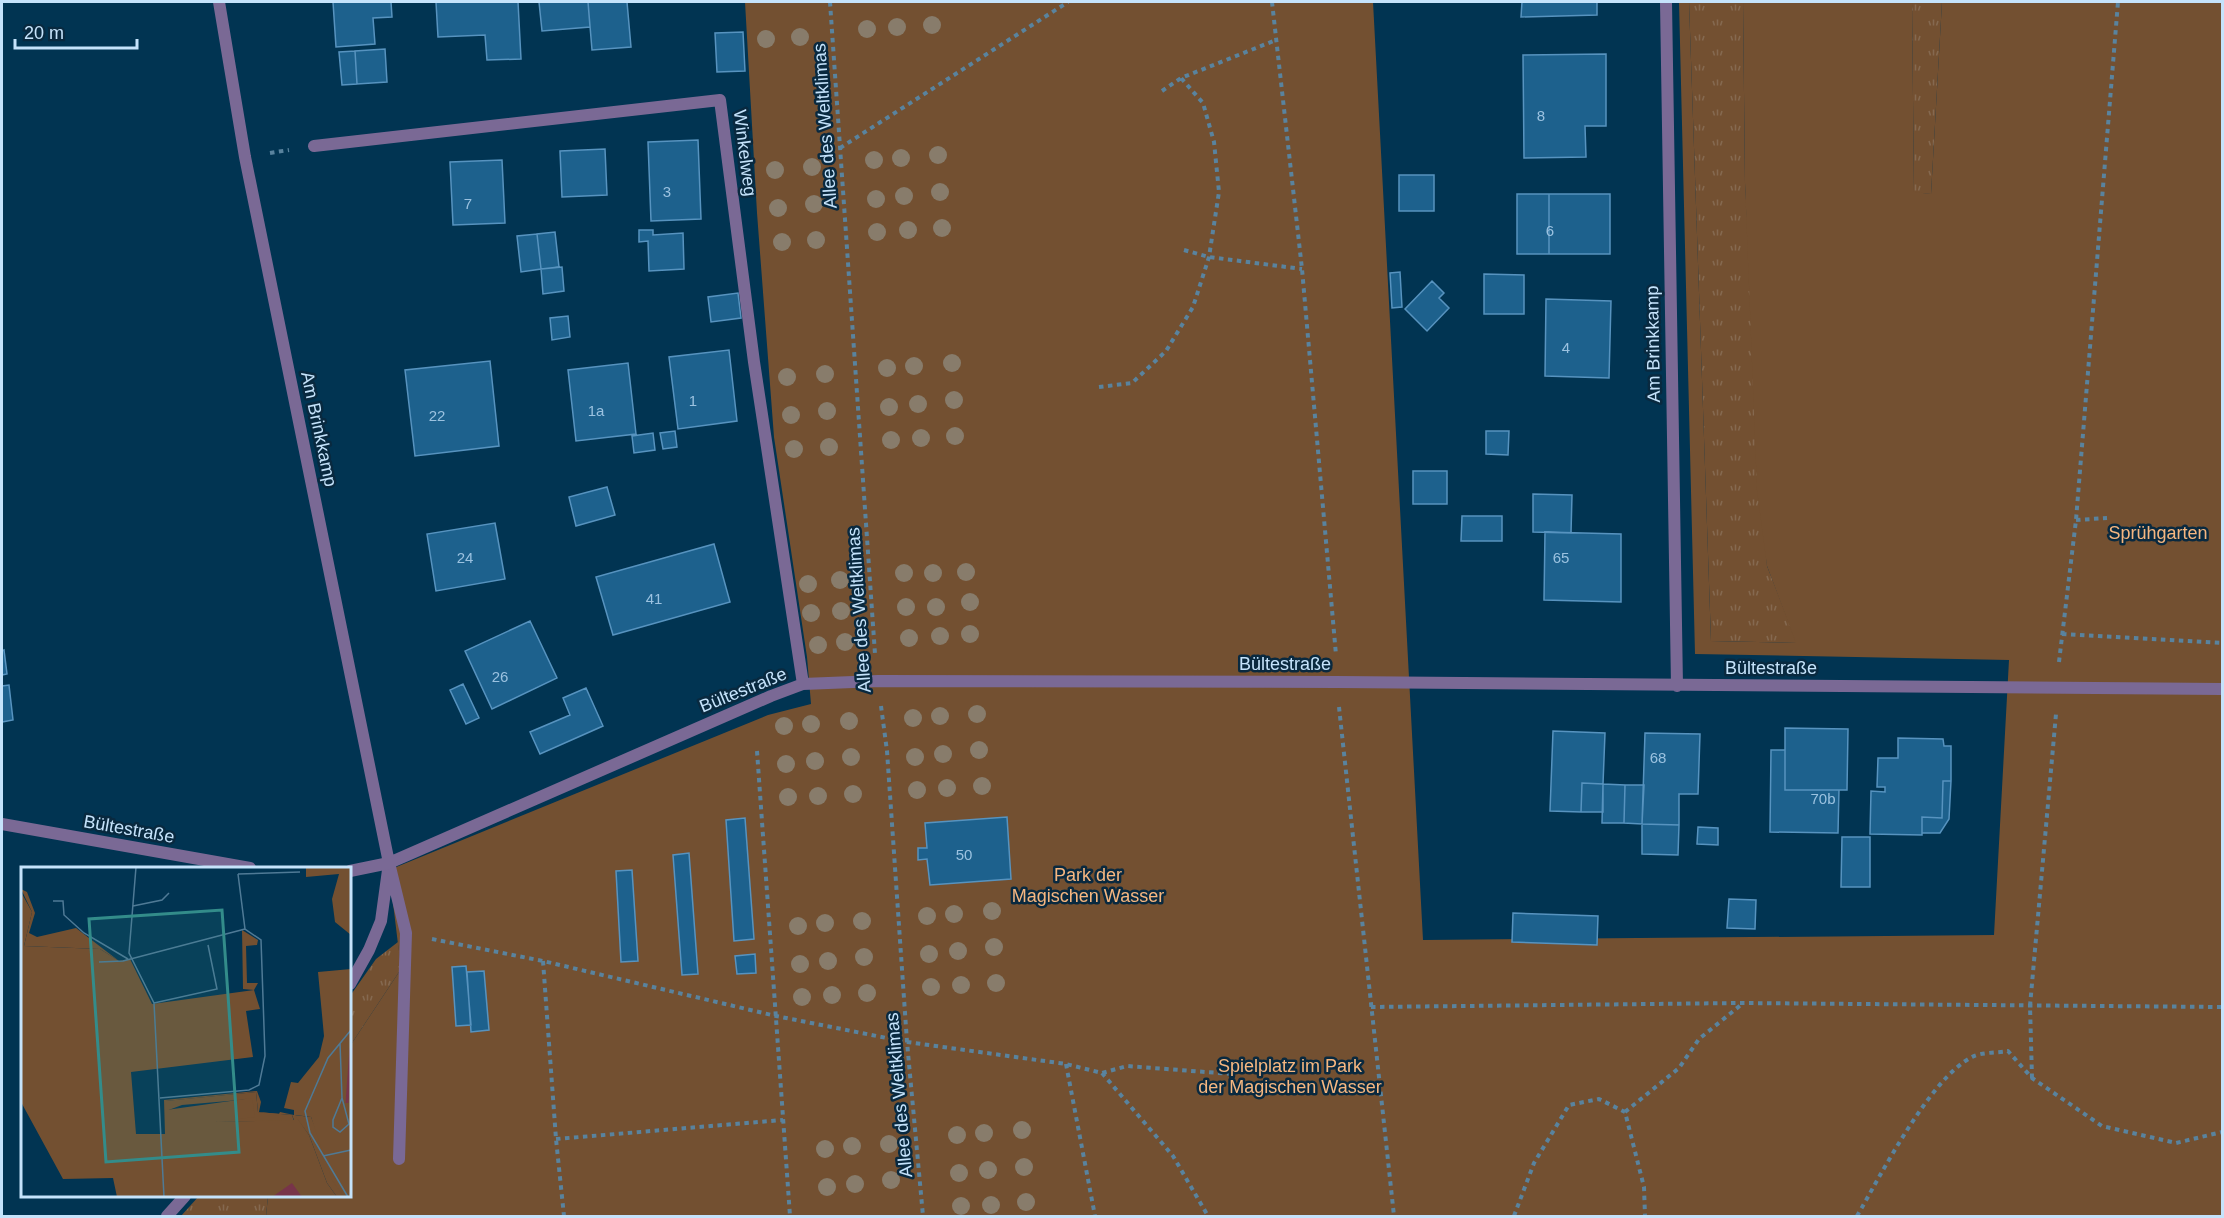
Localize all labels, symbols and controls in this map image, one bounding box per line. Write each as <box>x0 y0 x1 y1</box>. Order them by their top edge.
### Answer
scale bar <box>15 12 136 50</box>
text: 20 m <box>24 23 64 43</box>
street label: Allee des Weltklimas <box>809 43 841 209</box>
house number: 8 <box>1537 107 1545 124</box>
street label: Winkelweg <box>730 109 760 197</box>
house number: 3 <box>663 183 671 200</box>
house number: 7 <box>464 195 472 212</box>
house number: 6 <box>1546 222 1554 239</box>
street label: Am Brinkkamp <box>1642 285 1664 403</box>
house number: 4 <box>1562 339 1570 356</box>
street label: Am Brinkkamp <box>297 370 341 488</box>
house number: 1 <box>689 392 697 409</box>
house number: 1a <box>588 402 605 419</box>
house number: 22 <box>429 407 445 424</box>
park label: Sprühgarten <box>2108 523 2208 543</box>
street label: Allee des Weltklimas <box>843 527 875 693</box>
house number: 24 <box>457 549 473 566</box>
house number: 65 <box>1553 549 1569 566</box>
house number: 41 <box>646 590 662 607</box>
street label: Bültestraße <box>1239 654 1331 674</box>
street label: Bültestraße <box>1725 658 1817 678</box>
street label: Bültestraße <box>697 663 789 717</box>
house number: 26 <box>492 668 508 685</box>
house number: 68 <box>1650 749 1666 766</box>
house number: 70b <box>1810 790 1836 807</box>
street label: Bültestraße <box>82 811 176 847</box>
house number: 50 <box>956 846 972 863</box>
park label: Park der Magischen Wasser <box>1012 865 1164 906</box>
inset map <box>21 867 351 1197</box>
street label: Allee des Weltklimas <box>882 1012 916 1178</box>
park label: Spielplatz im Park der Magischen Wasser <box>1198 1056 1382 1097</box>

